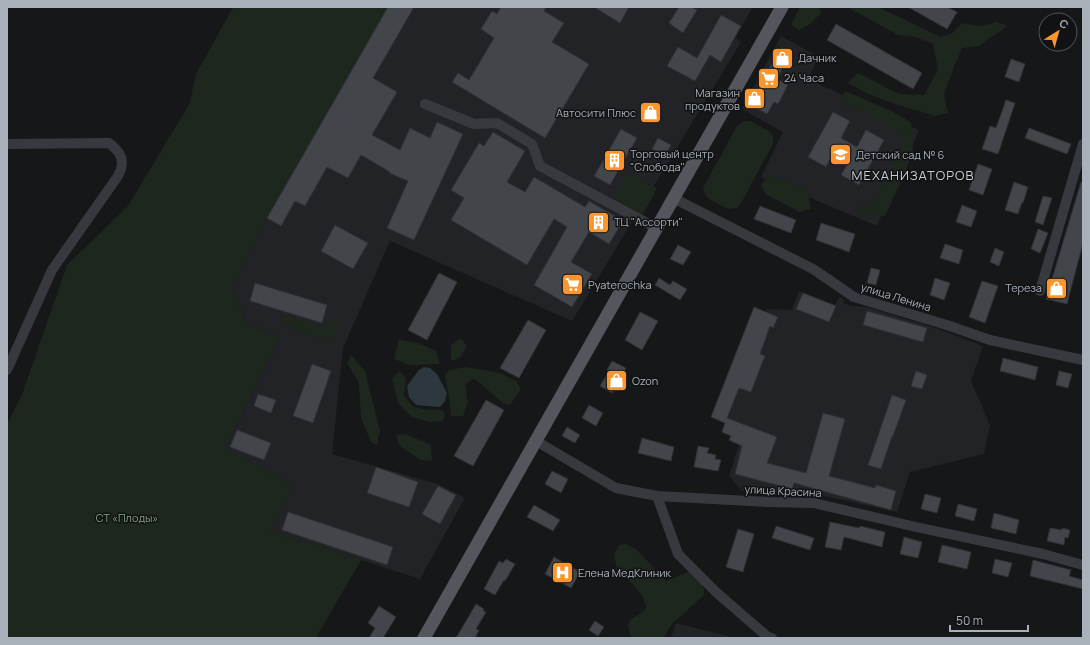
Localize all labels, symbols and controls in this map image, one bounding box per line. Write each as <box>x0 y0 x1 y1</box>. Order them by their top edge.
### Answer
north arrow <box>1038 12 1078 52</box>
text: С <box>1057 15 1072 32</box>
shop icon: Дачник <box>769 45 795 71</box>
place label: Дачник <box>798 50 837 65</box>
supermarket icon: 24 Часа <box>756 65 782 91</box>
place label: 24 Часа <box>784 70 824 85</box>
place label: Магазин продуктов <box>685 85 740 113</box>
shop icon: Магазин продуктов <box>742 86 768 112</box>
shop icon: Автосити Плюс <box>638 100 664 126</box>
place label: Автосити Плюс <box>556 105 636 120</box>
school or university icon: Детский сад № 6 <box>827 142 853 168</box>
place label: Торговый центр "Слобода" <box>630 146 714 174</box>
building icon: Торговый центр "Слобода" <box>601 147 627 173</box>
place label: Детский сад № 6 <box>856 147 945 162</box>
district label: МЕХАНИЗАТОРОВ <box>852 166 974 184</box>
building icon: ТЦ "Ассорти" <box>586 209 612 235</box>
place label: ТЦ "Ассорти" <box>614 214 683 229</box>
supermarket icon: Pyaterochka <box>560 272 586 298</box>
shop icon: Тереза <box>1044 275 1070 301</box>
place label: Pyaterochka <box>588 277 652 292</box>
street label: улица Ленина <box>859 279 933 314</box>
place label: Тереза <box>1005 280 1042 295</box>
shop icon: Ozon <box>603 368 629 394</box>
place label: Ozon <box>632 373 658 388</box>
street label: улица Красина <box>744 481 822 500</box>
park label: СТ «Плоды» <box>96 510 158 525</box>
hospital icon: Елена МедКлиник <box>549 560 575 586</box>
place label: Елена МедКлиник <box>578 565 672 580</box>
scale bar <box>950 607 1028 633</box>
text: 50 m <box>956 612 983 629</box>

